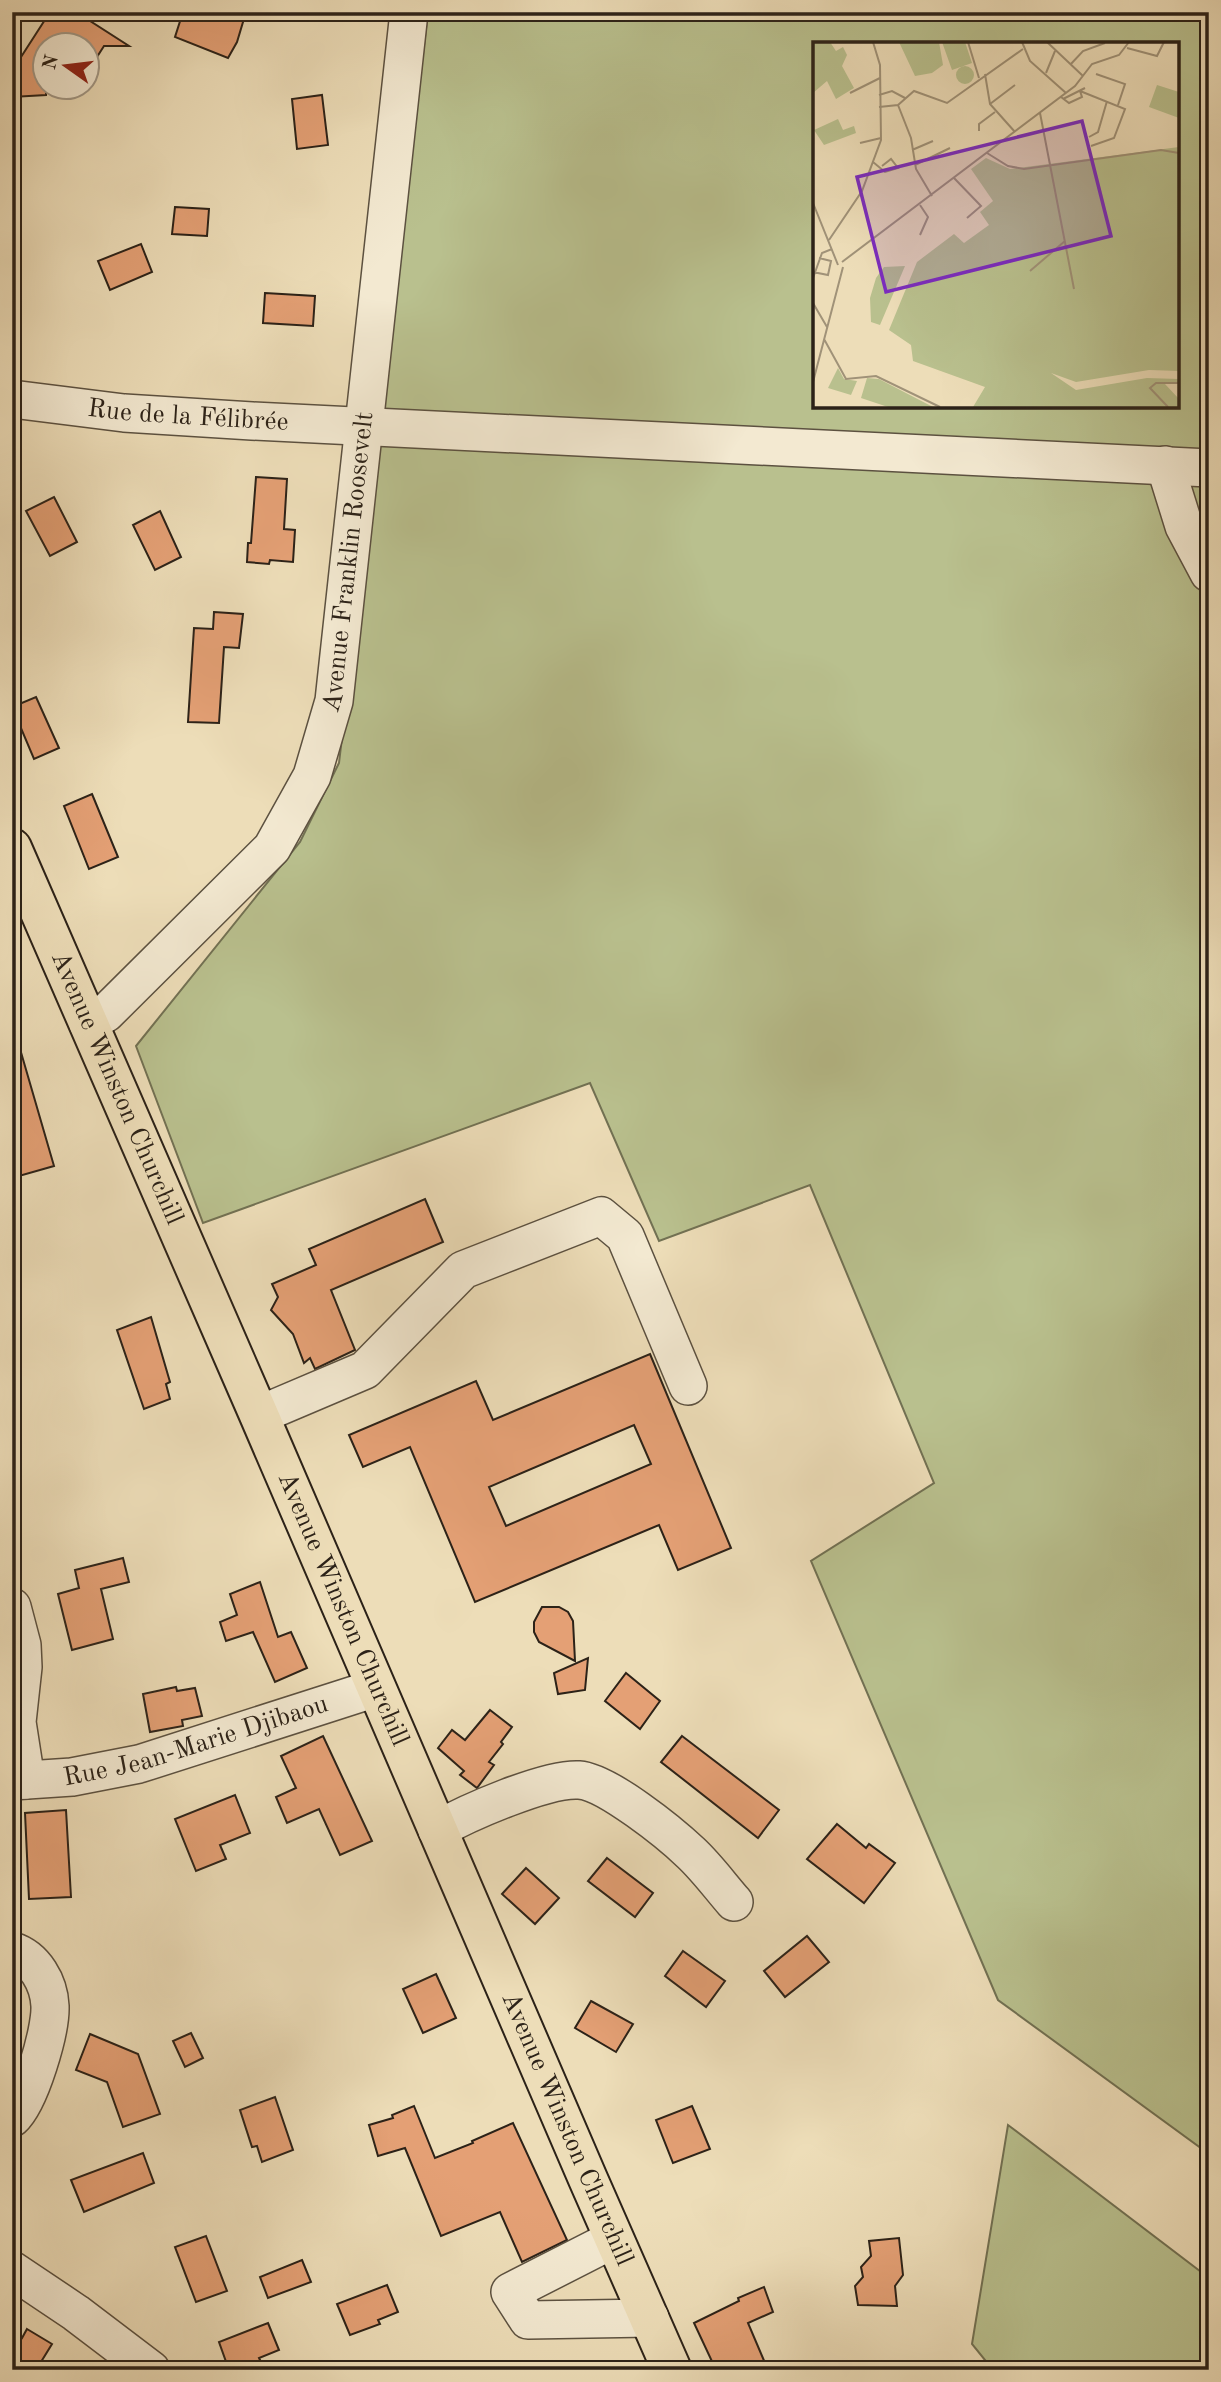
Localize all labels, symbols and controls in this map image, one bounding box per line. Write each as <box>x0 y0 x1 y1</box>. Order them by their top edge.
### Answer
north arrow <box>32 32 102 102</box>
inset map <box>813 42 1179 408</box>
text: N <box>41 53 63 72</box>
street label: Rue de la Félibrée <box>86 396 289 436</box>
street label: Avenue Franklin Roosevelt <box>318 410 378 716</box>
street label: Avenue Winston Churchill <box>46 948 187 1229</box>
street label: Avenue Winston Churchill <box>272 1469 413 1750</box>
street label: Rue Jean-Marie Djibaou <box>61 1691 332 1791</box>
street label: Avenue Winston Churchill <box>496 1989 637 2270</box>

